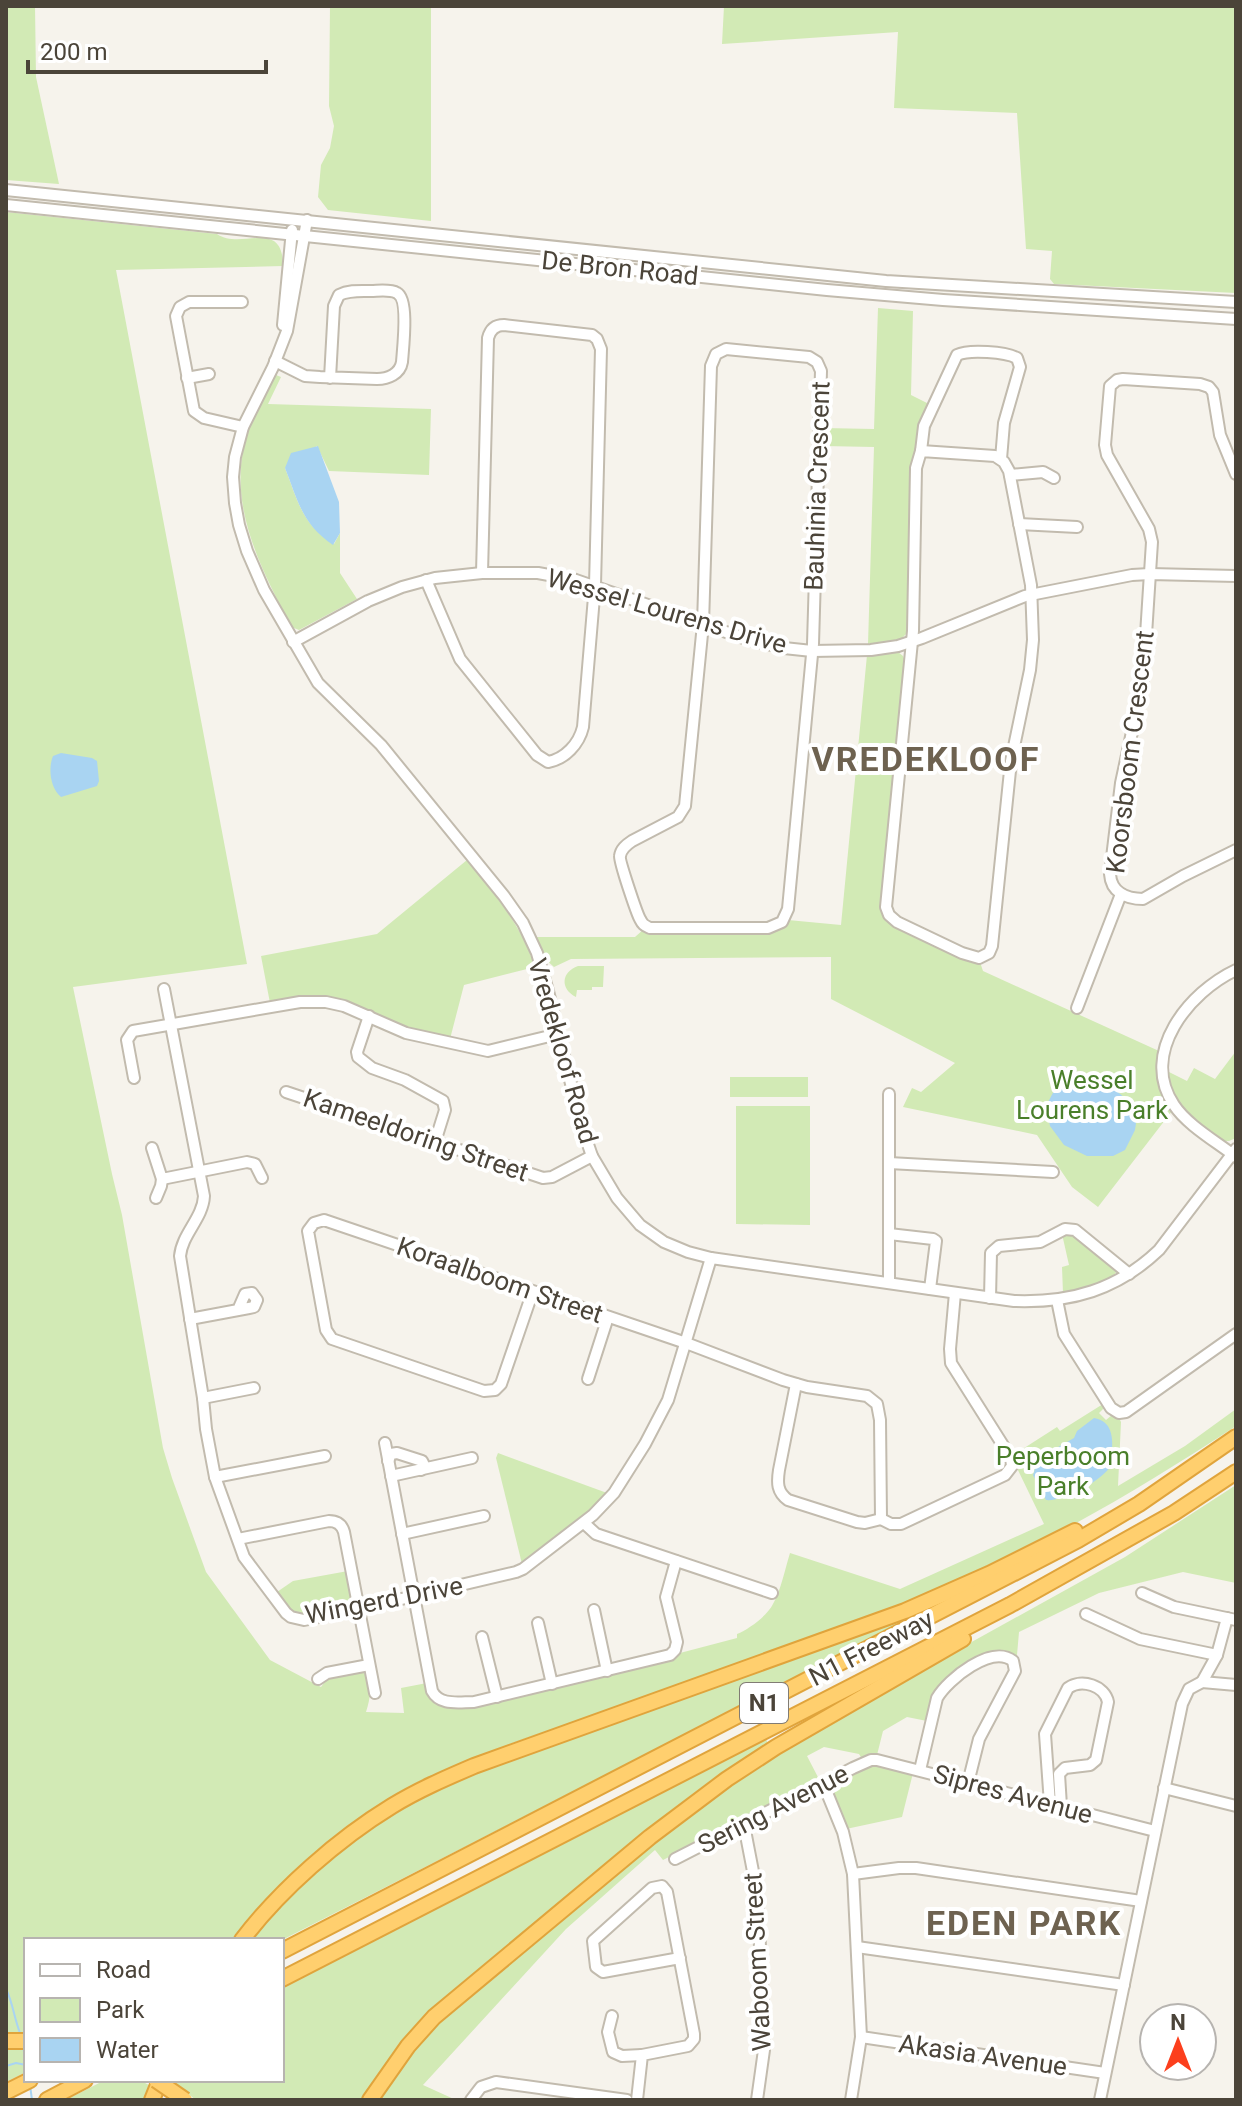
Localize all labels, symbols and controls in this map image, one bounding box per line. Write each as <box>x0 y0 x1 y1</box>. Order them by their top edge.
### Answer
scale bar <box>28 24 266 74</box>
text: 200 m <box>40 38 107 66</box>
street label: De Bron Road <box>540 245 700 291</box>
street label: Bauhinia Crescent <box>798 381 836 591</box>
street label: Wessel Lourens Drive <box>544 562 790 660</box>
street label: Koorsboom Crescent <box>1100 629 1160 875</box>
district label: VREDEKLOOF <box>812 739 1040 779</box>
street label: Vredekloof Road <box>522 955 604 1147</box>
park label: Wessel Lourens Park <box>1016 1065 1169 1125</box>
street label: Kameeldoring Street <box>300 1082 532 1188</box>
street label: Koraalboom Street <box>393 1231 607 1329</box>
park label: Peperboom Park <box>996 1441 1130 1501</box>
street label: Wingerd Drive <box>302 1570 466 1630</box>
street label: N1 Freeway <box>804 1604 938 1692</box>
road number: N1 <box>740 1683 788 1723</box>
street label: Sering Avenue <box>693 1758 853 1860</box>
street label: Sipres Avenue <box>930 1758 1096 1830</box>
street label: Waboom Street <box>737 1872 777 2052</box>
district label: EDEN PARK <box>926 1903 1122 1943</box>
legend <box>24 1938 284 2082</box>
text: Road <box>96 1956 151 1984</box>
text: Park <box>96 1996 145 2024</box>
north arrow <box>1138 2002 1218 2082</box>
text: N <box>1170 2010 1186 2035</box>
street label: Akasia Avenue <box>897 2028 1069 2082</box>
text: Water <box>96 2036 159 2064</box>

